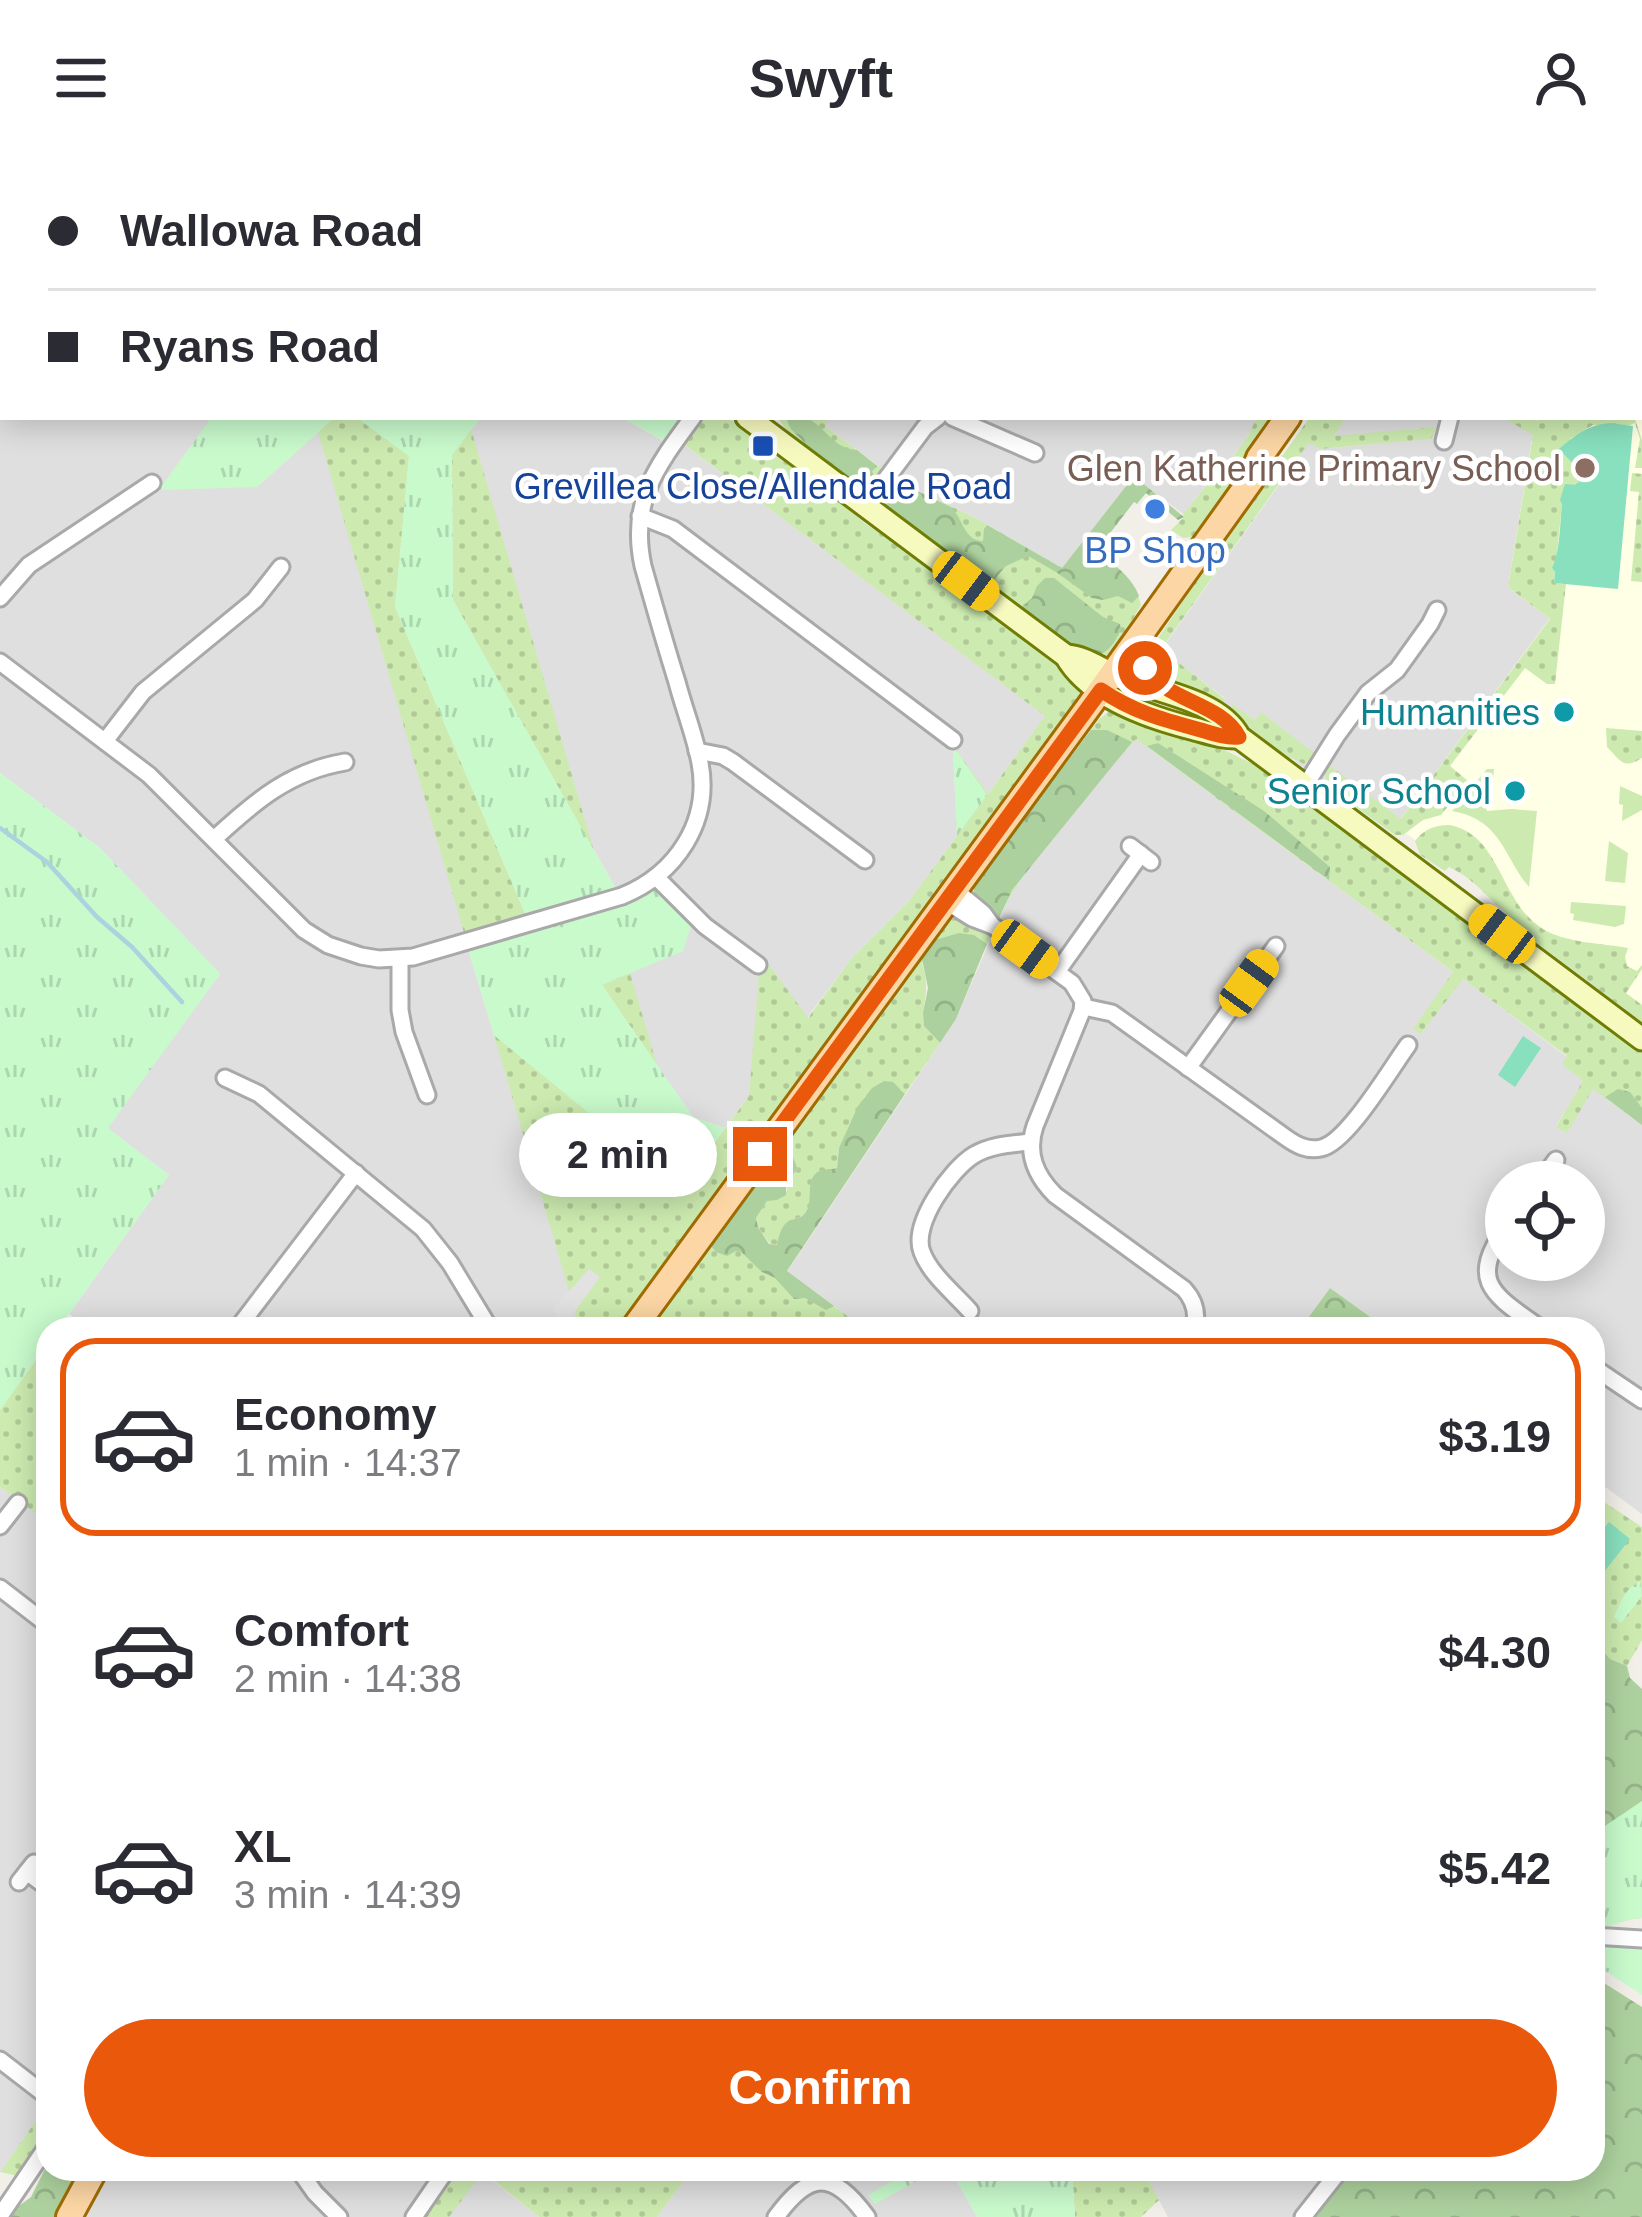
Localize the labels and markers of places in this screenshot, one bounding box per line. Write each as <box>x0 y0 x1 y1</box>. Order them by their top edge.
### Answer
marker: Grevillea Close/Allendale Road <box>750 433 776 459</box>
place label: Glen Katherine Primary School <box>1067 448 1561 489</box>
marker: Glen Katherine Primary School <box>1572 455 1598 481</box>
place label: Grevillea Close/Allendale Road <box>514 466 1012 507</box>
marker: BP Shop <box>1142 496 1168 522</box>
place label: BP Shop <box>1084 530 1226 571</box>
place label: Humanities <box>1360 692 1540 733</box>
marker: Humanities <box>1551 699 1577 725</box>
place label: Senior School <box>1267 771 1491 812</box>
marker: Senior School <box>1502 778 1528 804</box>

